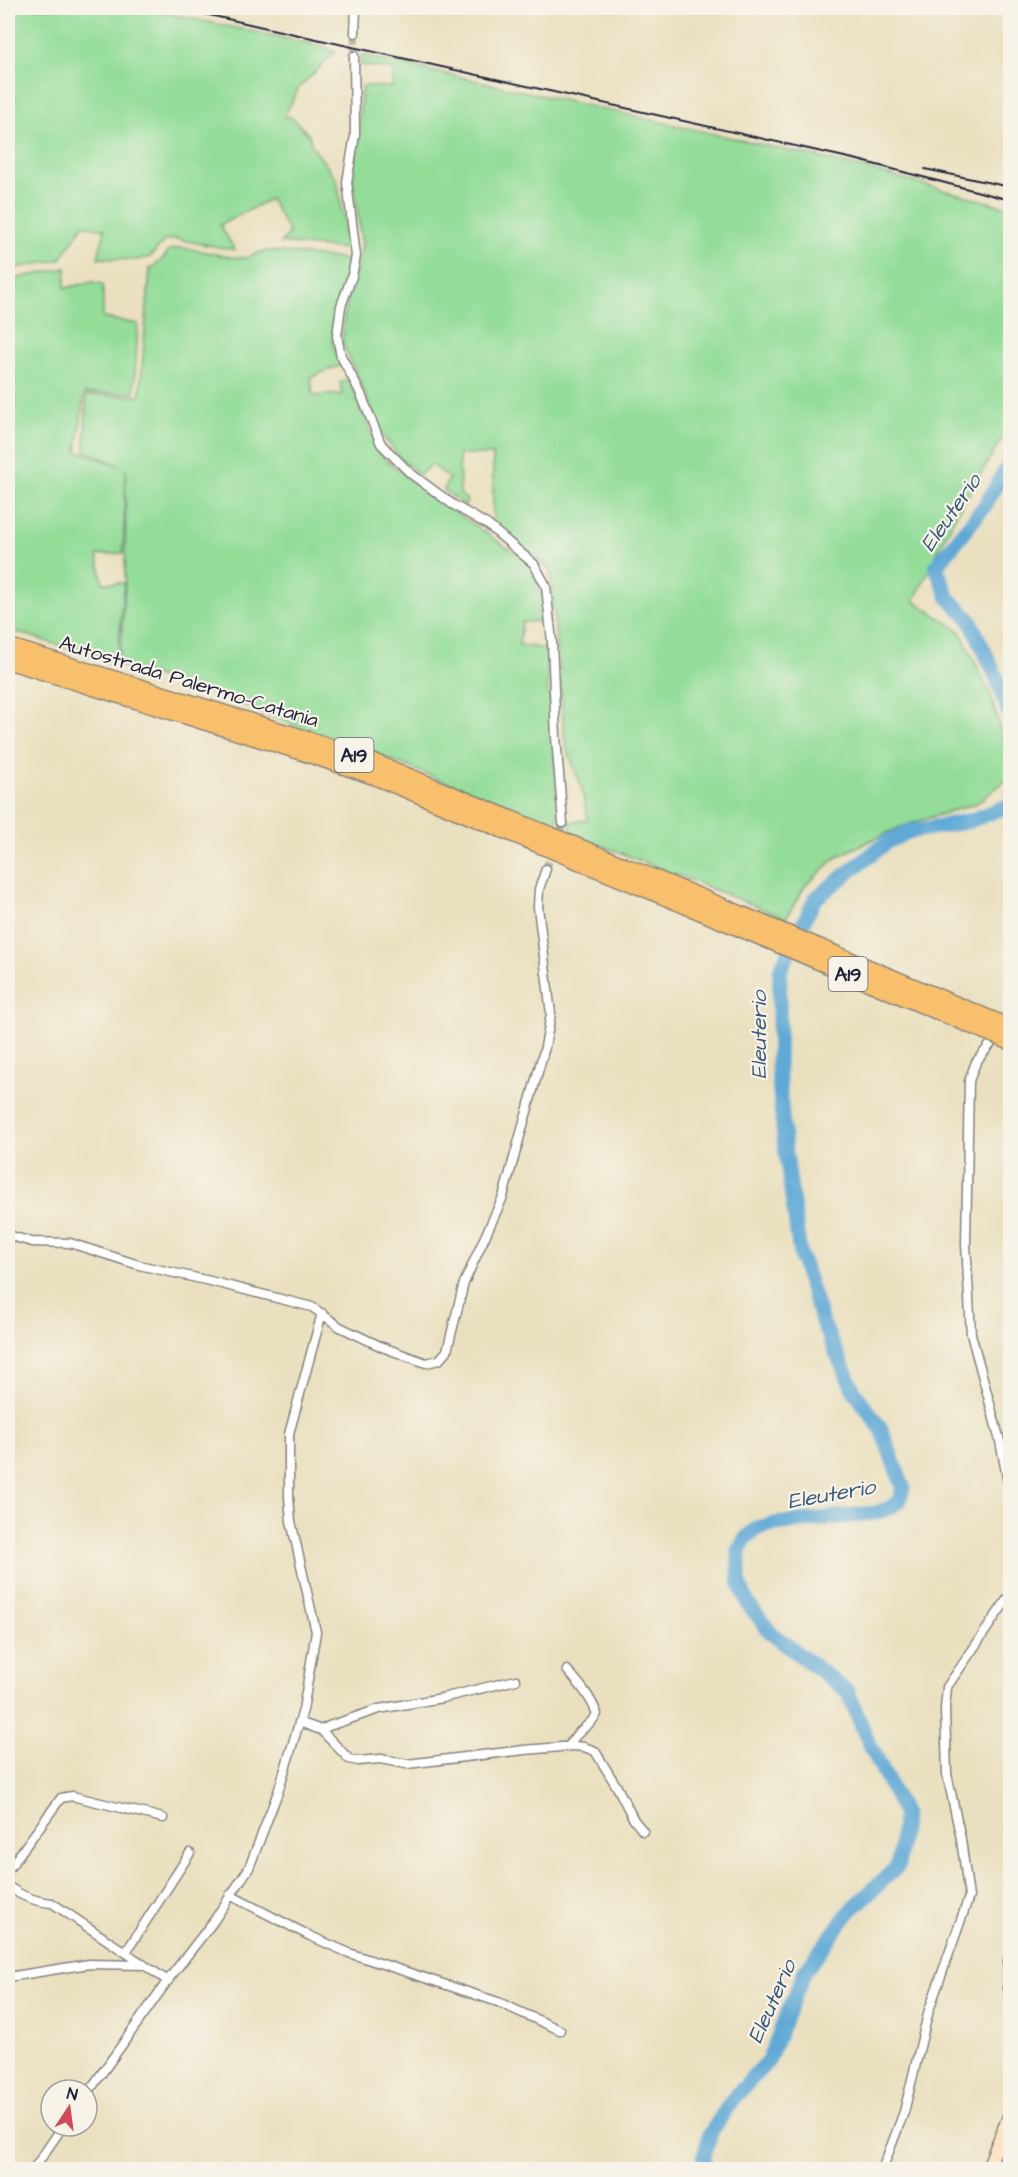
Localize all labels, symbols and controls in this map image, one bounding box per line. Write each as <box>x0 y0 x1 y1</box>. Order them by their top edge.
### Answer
water label: Eleuterio <box>913 467 990 558</box>
street label: Autostrada Palermo-Catania <box>56 628 322 735</box>
road number: A19 <box>334 738 374 772</box>
road number: A19 <box>828 957 868 991</box>
water label: Eleuterio <box>744 989 775 1079</box>
water label: Eleuterio <box>785 1471 879 1517</box>
water label: Eleuterio <box>740 1954 805 2048</box>
north arrow <box>39 2078 99 2138</box>
text: N <box>65 2083 80 2106</box>

